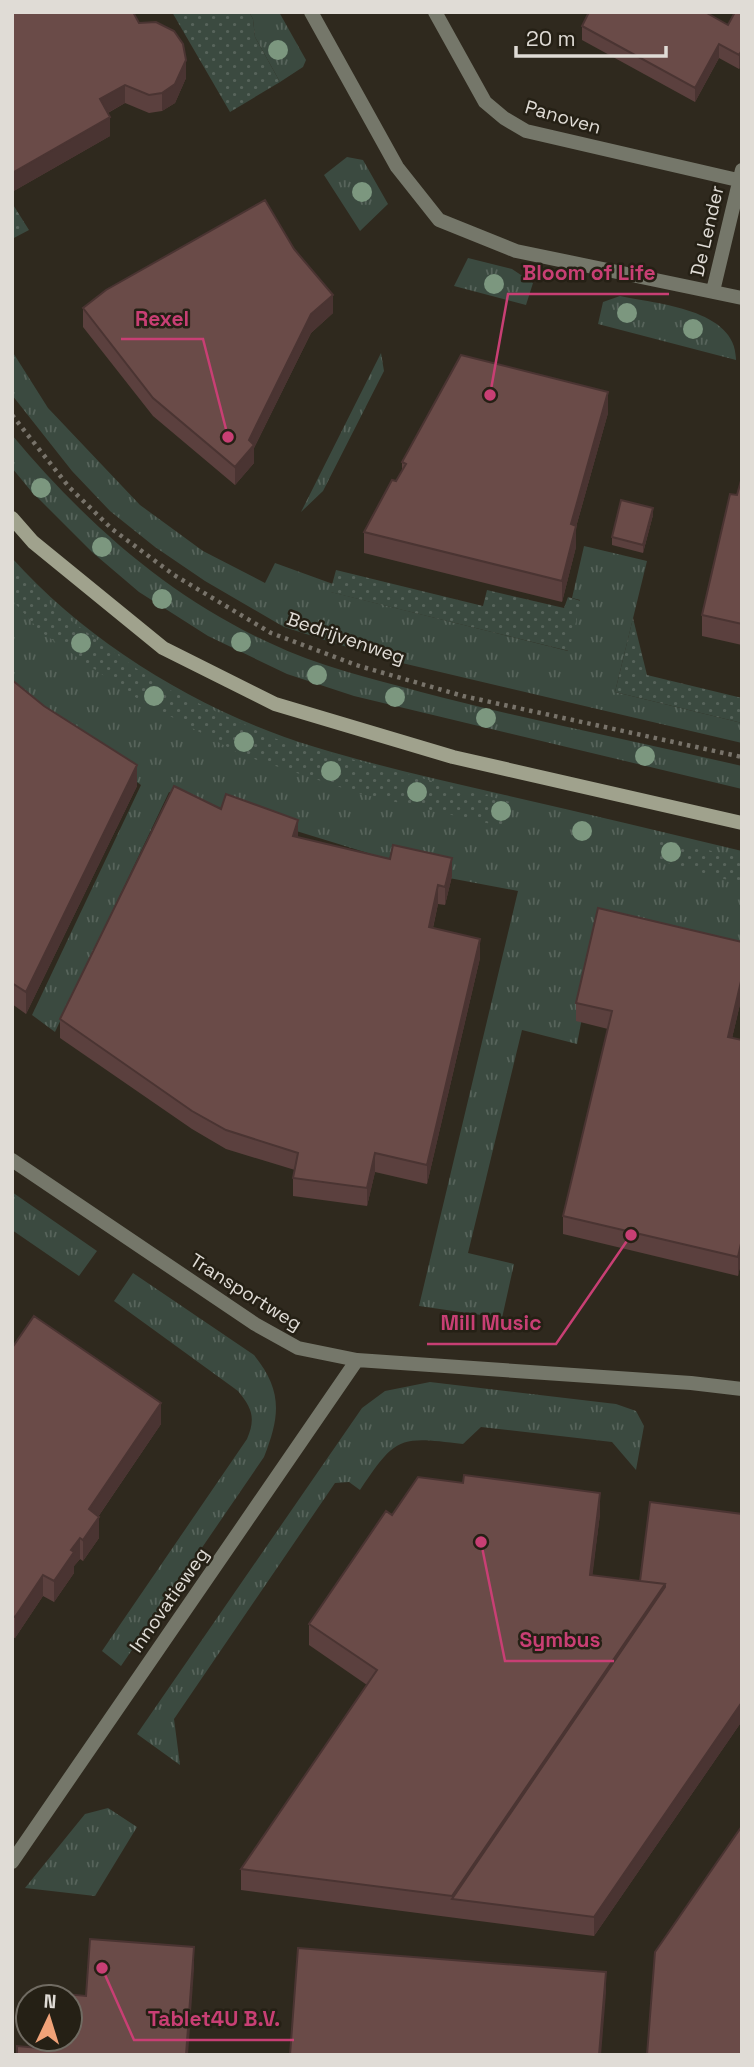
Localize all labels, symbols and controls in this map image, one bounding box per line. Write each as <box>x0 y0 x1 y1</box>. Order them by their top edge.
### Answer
scale bar <box>516 14 666 58</box>
text: 20 m <box>526 25 576 52</box>
street label: Panoven <box>522 94 604 140</box>
street label: De Lender <box>684 183 730 279</box>
callout: Bloom of Life <box>508 252 669 294</box>
text: Bloom of Life <box>522 259 656 286</box>
callout: Rexel <box>121 297 203 339</box>
text: Rexel <box>135 305 189 332</box>
street label: Bedrijvenweg <box>283 606 409 670</box>
street label: Transportweg <box>185 1248 307 1336</box>
callout: Mill Music <box>427 1302 556 1344</box>
text: Mill Music <box>441 1309 541 1336</box>
street label: Innovatieweg <box>124 1543 214 1657</box>
callout: Symbus <box>505 1619 614 1661</box>
text: Symbus <box>520 1626 600 1653</box>
north arrow <box>14 1983 84 2053</box>
text: N <box>43 1989 57 2014</box>
callout: Tablet4U B.V. <box>134 1998 294 2040</box>
text: Tablet4U B.V. <box>148 2005 280 2032</box>

